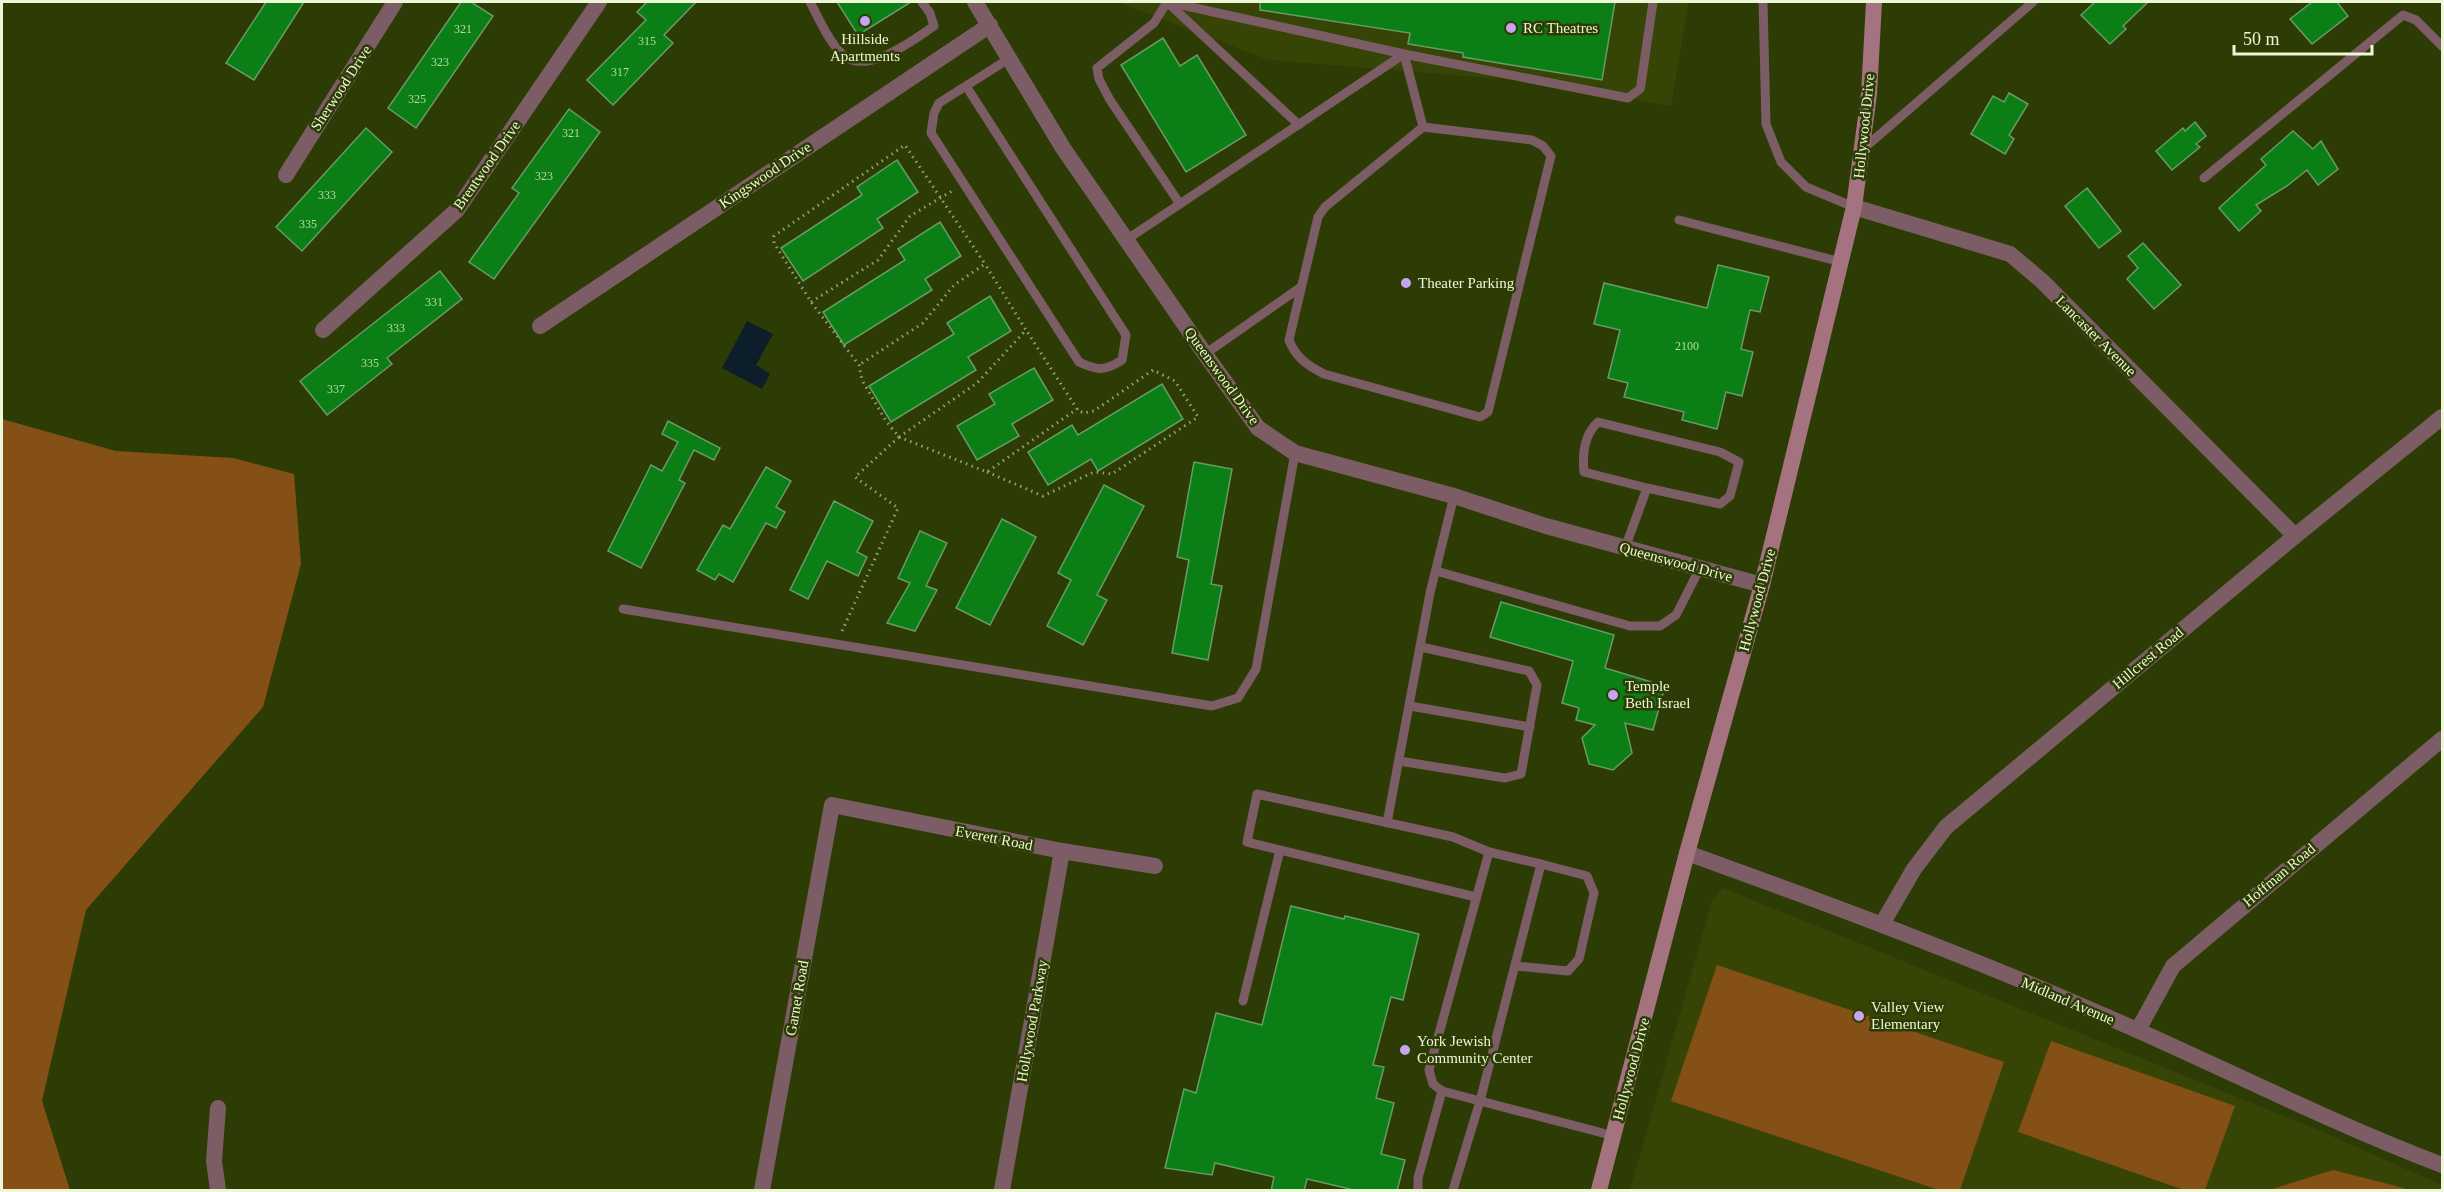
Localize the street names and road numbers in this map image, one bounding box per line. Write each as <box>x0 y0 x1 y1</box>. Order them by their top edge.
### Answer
street label: Sherwood Drive <box>307 42 375 134</box>
street label: Hollywood Drive <box>1851 72 1878 179</box>
street label: Brentwood Drive <box>450 117 524 212</box>
street label: Kingswood Drive <box>716 138 814 212</box>
street label: Lancaster Avenue <box>2053 293 2140 380</box>
street label: Queenswood Drive <box>1181 324 1263 428</box>
street label: Queenswood Drive <box>1618 539 1735 585</box>
street label: Hollywood Drive <box>1736 547 1778 653</box>
street label: Hillcrest Road <box>2110 624 2187 692</box>
street label: Everett Road <box>954 823 1035 853</box>
street label: Hoffman Road <box>2240 840 2319 910</box>
street label: Hollywood Parkway <box>1013 958 1051 1083</box>
street label: Garnet Road <box>783 959 812 1037</box>
street label: Midland Avenue <box>2019 974 2117 1028</box>
street label: Hollywood Drive <box>1610 1016 1652 1122</box>

